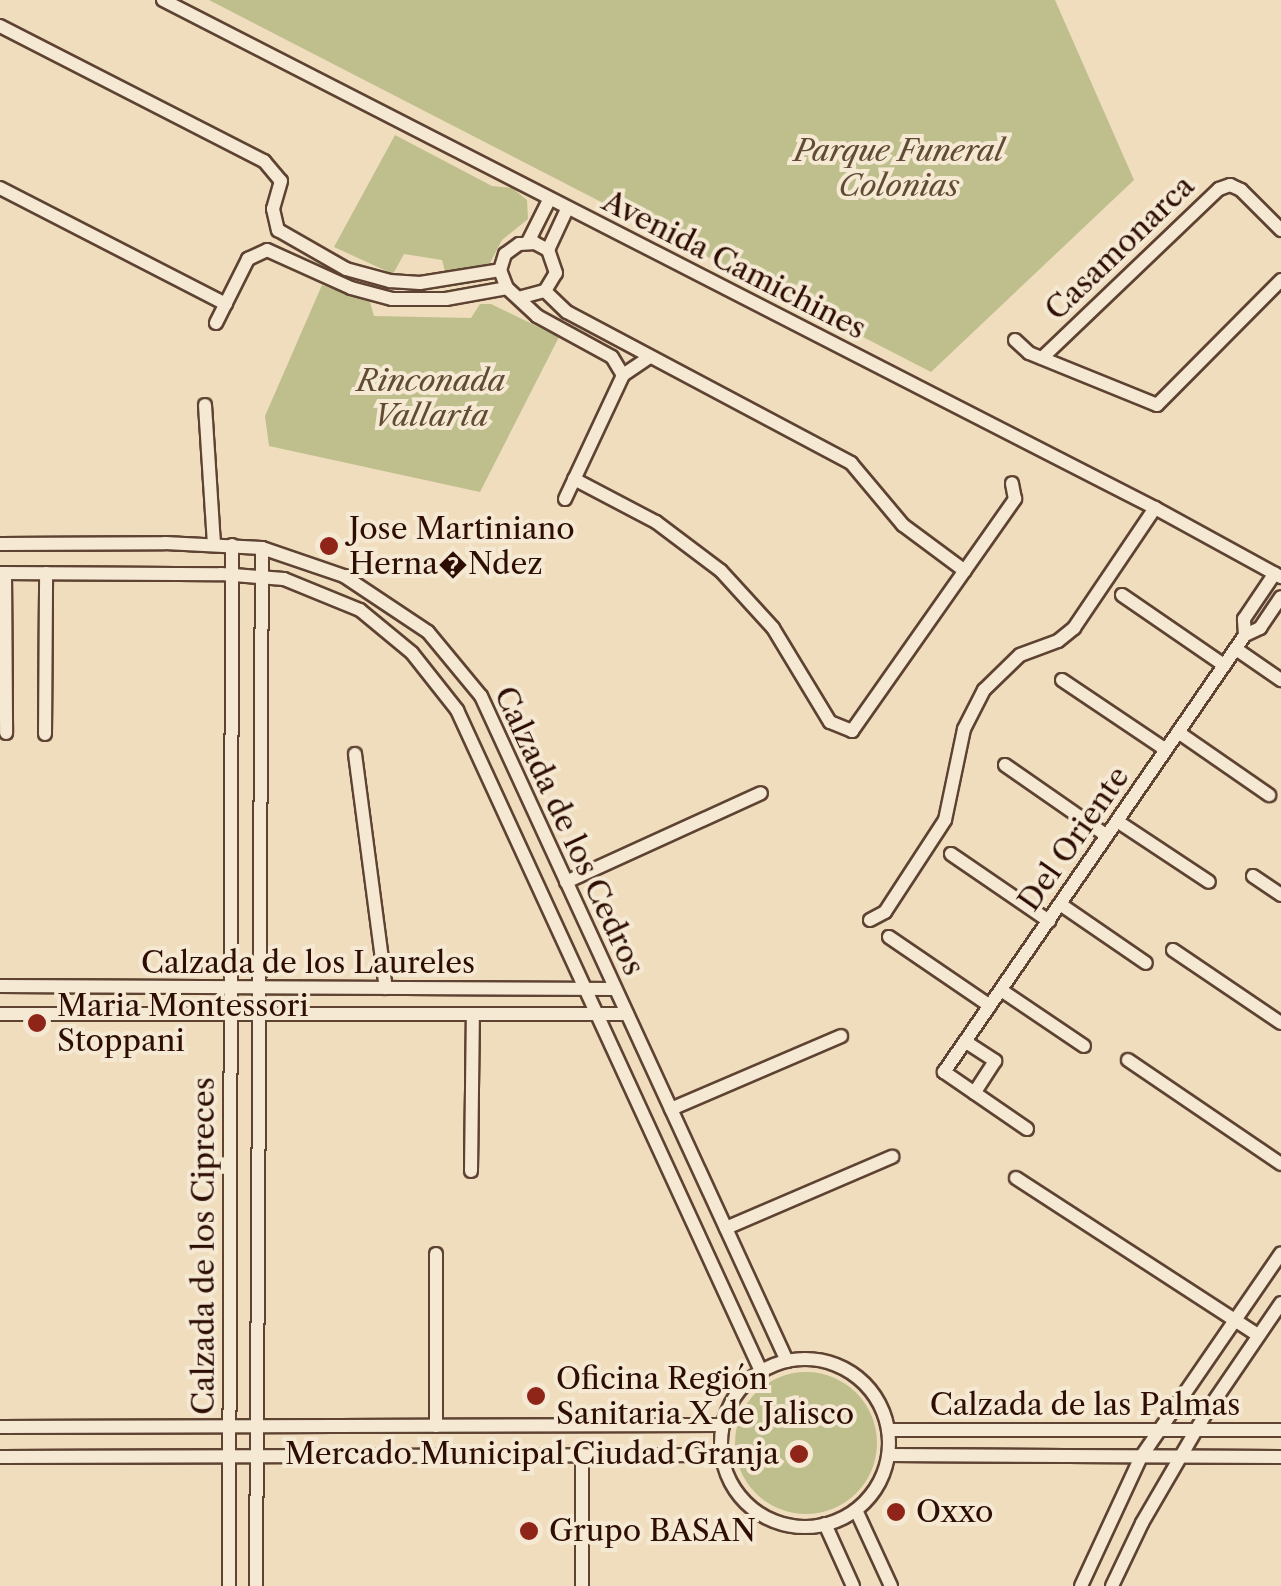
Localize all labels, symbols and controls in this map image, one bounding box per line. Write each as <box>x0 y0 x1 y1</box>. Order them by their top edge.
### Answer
park label: Parque Funeral Colonias <box>794 133 1004 204</box>
street label: Casamonarca <box>1038 168 1202 328</box>
street label: Avenida Camichines <box>596 183 872 347</box>
park label: Rinconada Vallarta <box>357 363 505 434</box>
place label: Jose Martiniano Herna�Ndez <box>349 511 575 582</box>
marker: Jose Martiniano Herna�Ndez <box>318 535 340 557</box>
street label: Calzada de los Cedros <box>486 681 652 981</box>
street label: Del Oriente <box>1011 760 1137 918</box>
street label: Calzada de los Laureles <box>141 945 475 981</box>
place label: Maria Montessori Stoppani <box>57 988 309 1058</box>
marker: Maria Montessori Stoppani <box>26 1012 48 1034</box>
street label: Calzada de los Cipreces <box>186 1077 222 1415</box>
place label: Oficina Región Sanitaria X de Jalisco <box>556 1361 856 1432</box>
marker: Oficina Región Sanitaria X de Jalisco <box>525 1385 547 1407</box>
street label: Calzada de las Palmas <box>929 1387 1241 1423</box>
place label: Mercado Municipal Ciudad Granja <box>285 1436 779 1472</box>
marker: Mercado Municipal Ciudad Granja <box>788 1443 810 1465</box>
place label: Oxxo <box>916 1494 993 1530</box>
marker: Oxxo <box>885 1501 907 1523</box>
place label: Grupo BASAN <box>549 1513 756 1549</box>
marker: Grupo BASAN <box>518 1520 540 1542</box>

